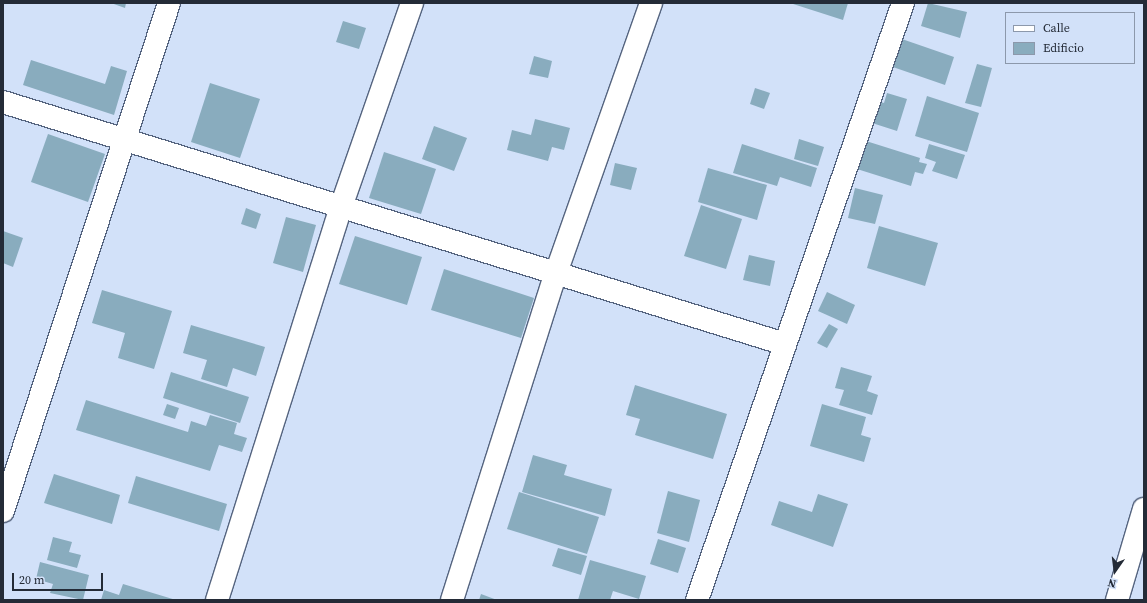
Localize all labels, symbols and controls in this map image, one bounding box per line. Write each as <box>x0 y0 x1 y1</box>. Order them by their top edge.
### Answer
legend <box>1005 12 1135 64</box>
text: Calle <box>1043 20 1070 36</box>
text: Edificio <box>1043 40 1084 56</box>
north arrow <box>1095 551 1135 591</box>
scale bar <box>14 565 105 591</box>
text: 20 m <box>19 572 45 588</box>
text: N <box>1106 575 1118 591</box>

